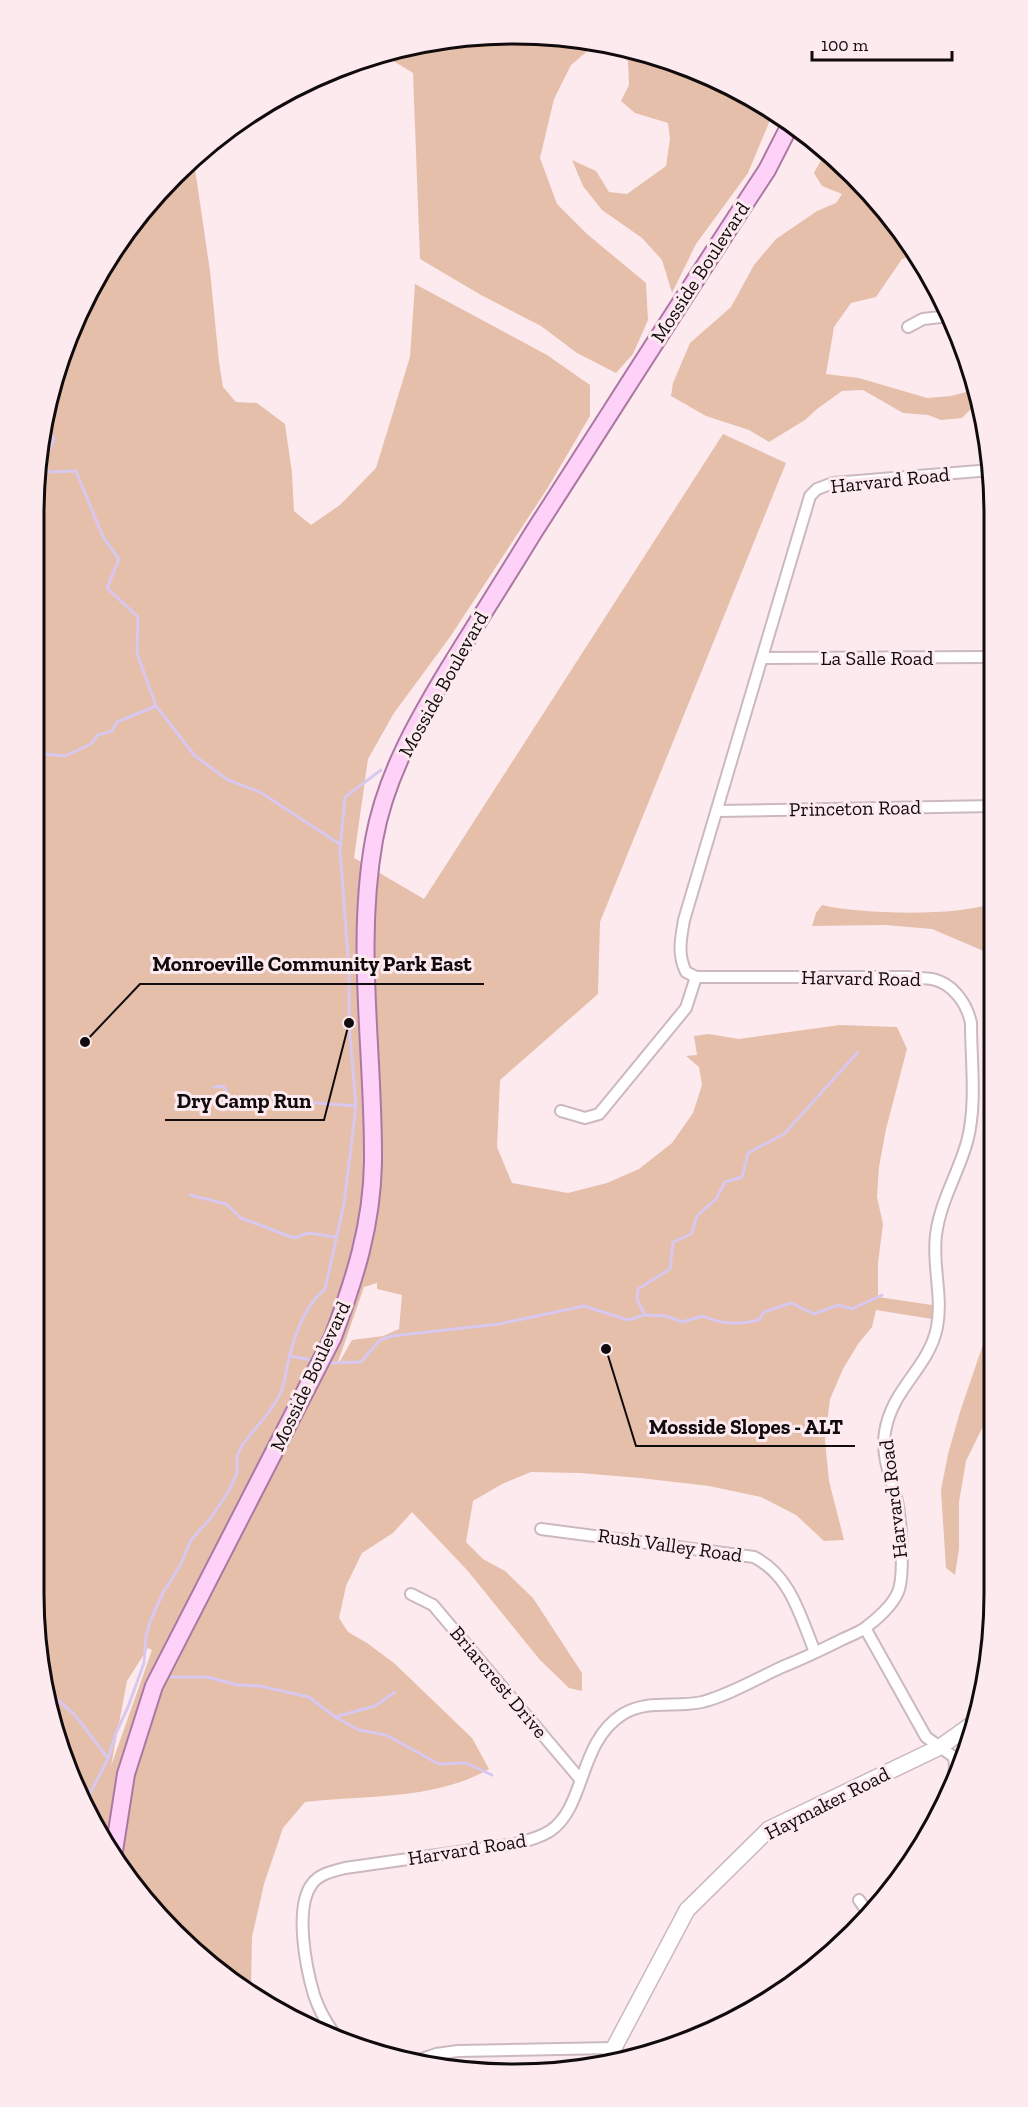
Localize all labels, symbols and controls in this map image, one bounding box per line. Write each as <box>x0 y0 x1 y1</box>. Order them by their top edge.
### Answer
scale bar <box>812 24 952 62</box>
text: 100 m <box>821 34 869 56</box>
street label: Mosside Boulevard <box>646 197 754 347</box>
street label: Harvard Road <box>829 462 951 498</box>
street label: Mosside Boulevard <box>393 607 493 761</box>
street label: La Salle Road <box>821 646 934 670</box>
street label: Princeton Road <box>789 795 921 821</box>
callout: Monroeville Community Park East <box>140 945 484 984</box>
text: Monroeville Community Park East <box>152 951 472 976</box>
street label: Harvard Road <box>801 965 921 991</box>
callout: Dry Camp Run <box>165 1081 324 1120</box>
text: Dry Camp Run <box>177 1088 312 1113</box>
street label: Mosside Boulevard <box>265 1297 355 1455</box>
callout: Mosside Slopes - ALT <box>636 1407 855 1446</box>
text: Mosside Slopes - ALT <box>649 1414 843 1439</box>
street label: Harvard Road <box>874 1438 912 1560</box>
street label: Rush Valley Road <box>596 1523 744 1567</box>
street label: Briarcrest Drive <box>445 1621 553 1743</box>
street label: Haymaker Road <box>761 1761 893 1845</box>
street label: Harvard Road <box>406 1828 528 1870</box>

